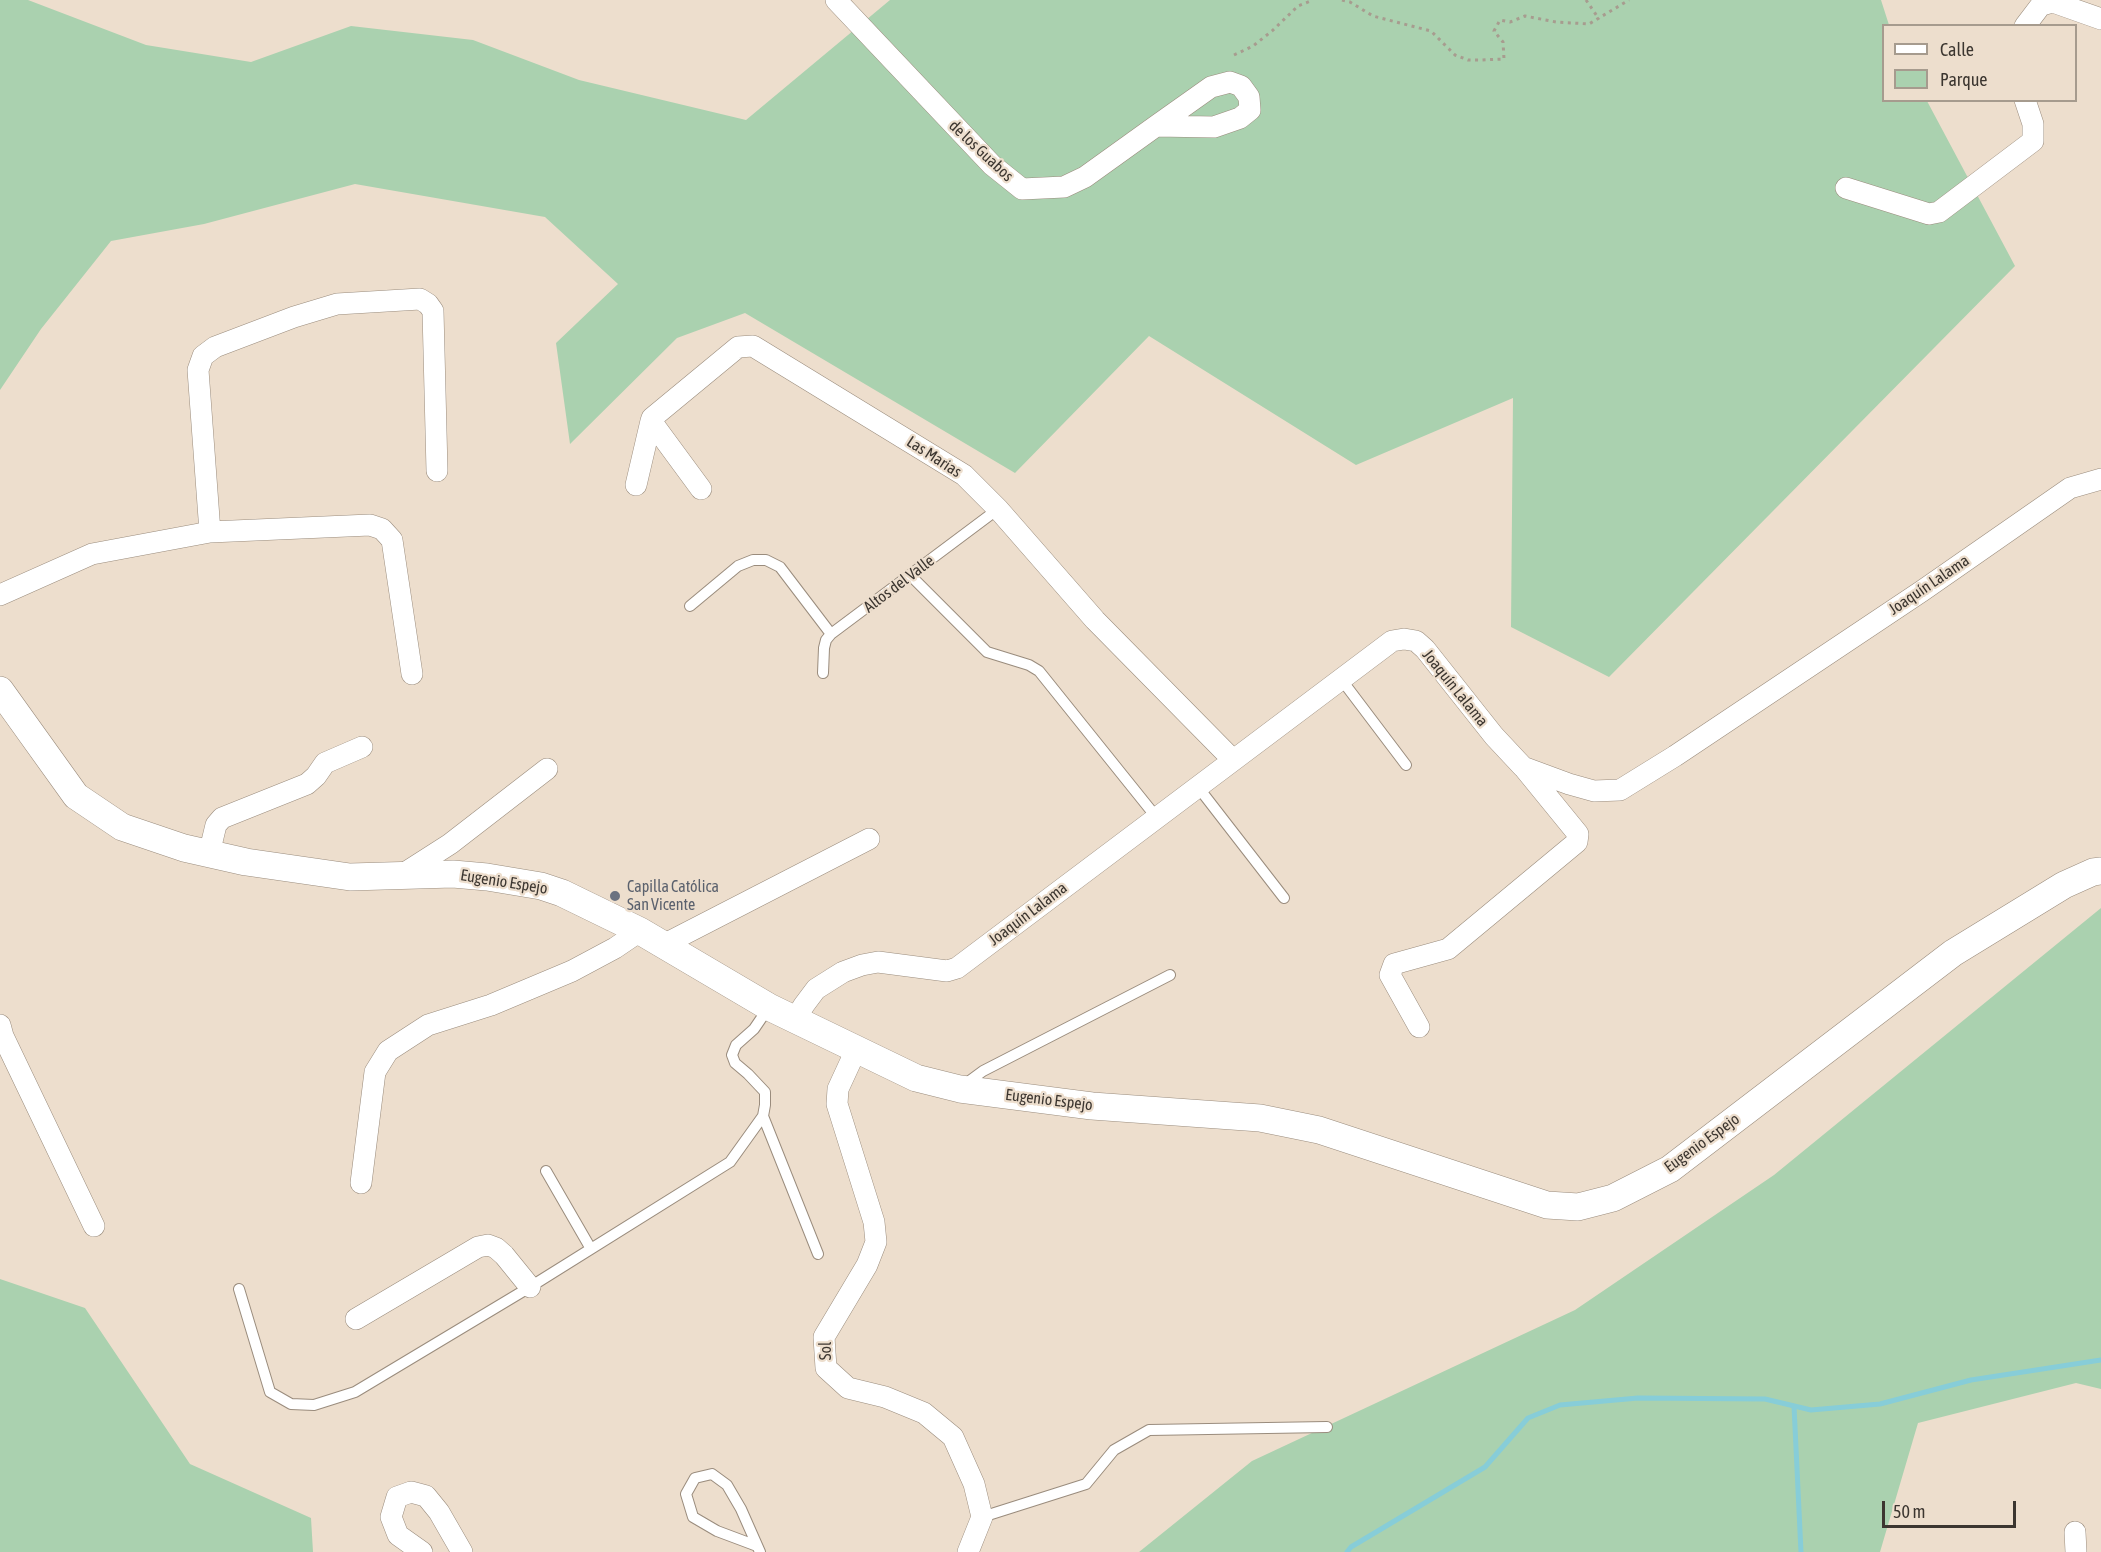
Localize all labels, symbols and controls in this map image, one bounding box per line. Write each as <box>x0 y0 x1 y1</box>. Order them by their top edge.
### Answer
legend <box>1882 24 2077 102</box>
text: Calle <box>1940 39 1974 60</box>
text: Parque <box>1940 69 1988 90</box>
street label: de los Guabos <box>945 116 1017 186</box>
street label: Las Marias <box>903 432 965 482</box>
street label: Altos del Valle <box>860 551 938 617</box>
street label: Joaquín Lalama <box>1885 551 1973 619</box>
street label: Joaquín Lalama <box>1418 646 1492 730</box>
street label: Eugenio Espejo <box>459 866 549 898</box>
place label: Capilla Católica San Vicente <box>627 877 719 915</box>
street label: Joaquín Lalama <box>985 878 1071 950</box>
marker: Capilla Católica San Vicente <box>608 889 622 903</box>
street label: Eugenio Espejo <box>1004 1085 1094 1115</box>
street label: Eugenio Espejo <box>1661 1109 1743 1177</box>
street label: Sol <box>816 1342 836 1360</box>
scale bar <box>1885 1489 2018 1527</box>
text: 50 m <box>1893 1501 1925 1522</box>

